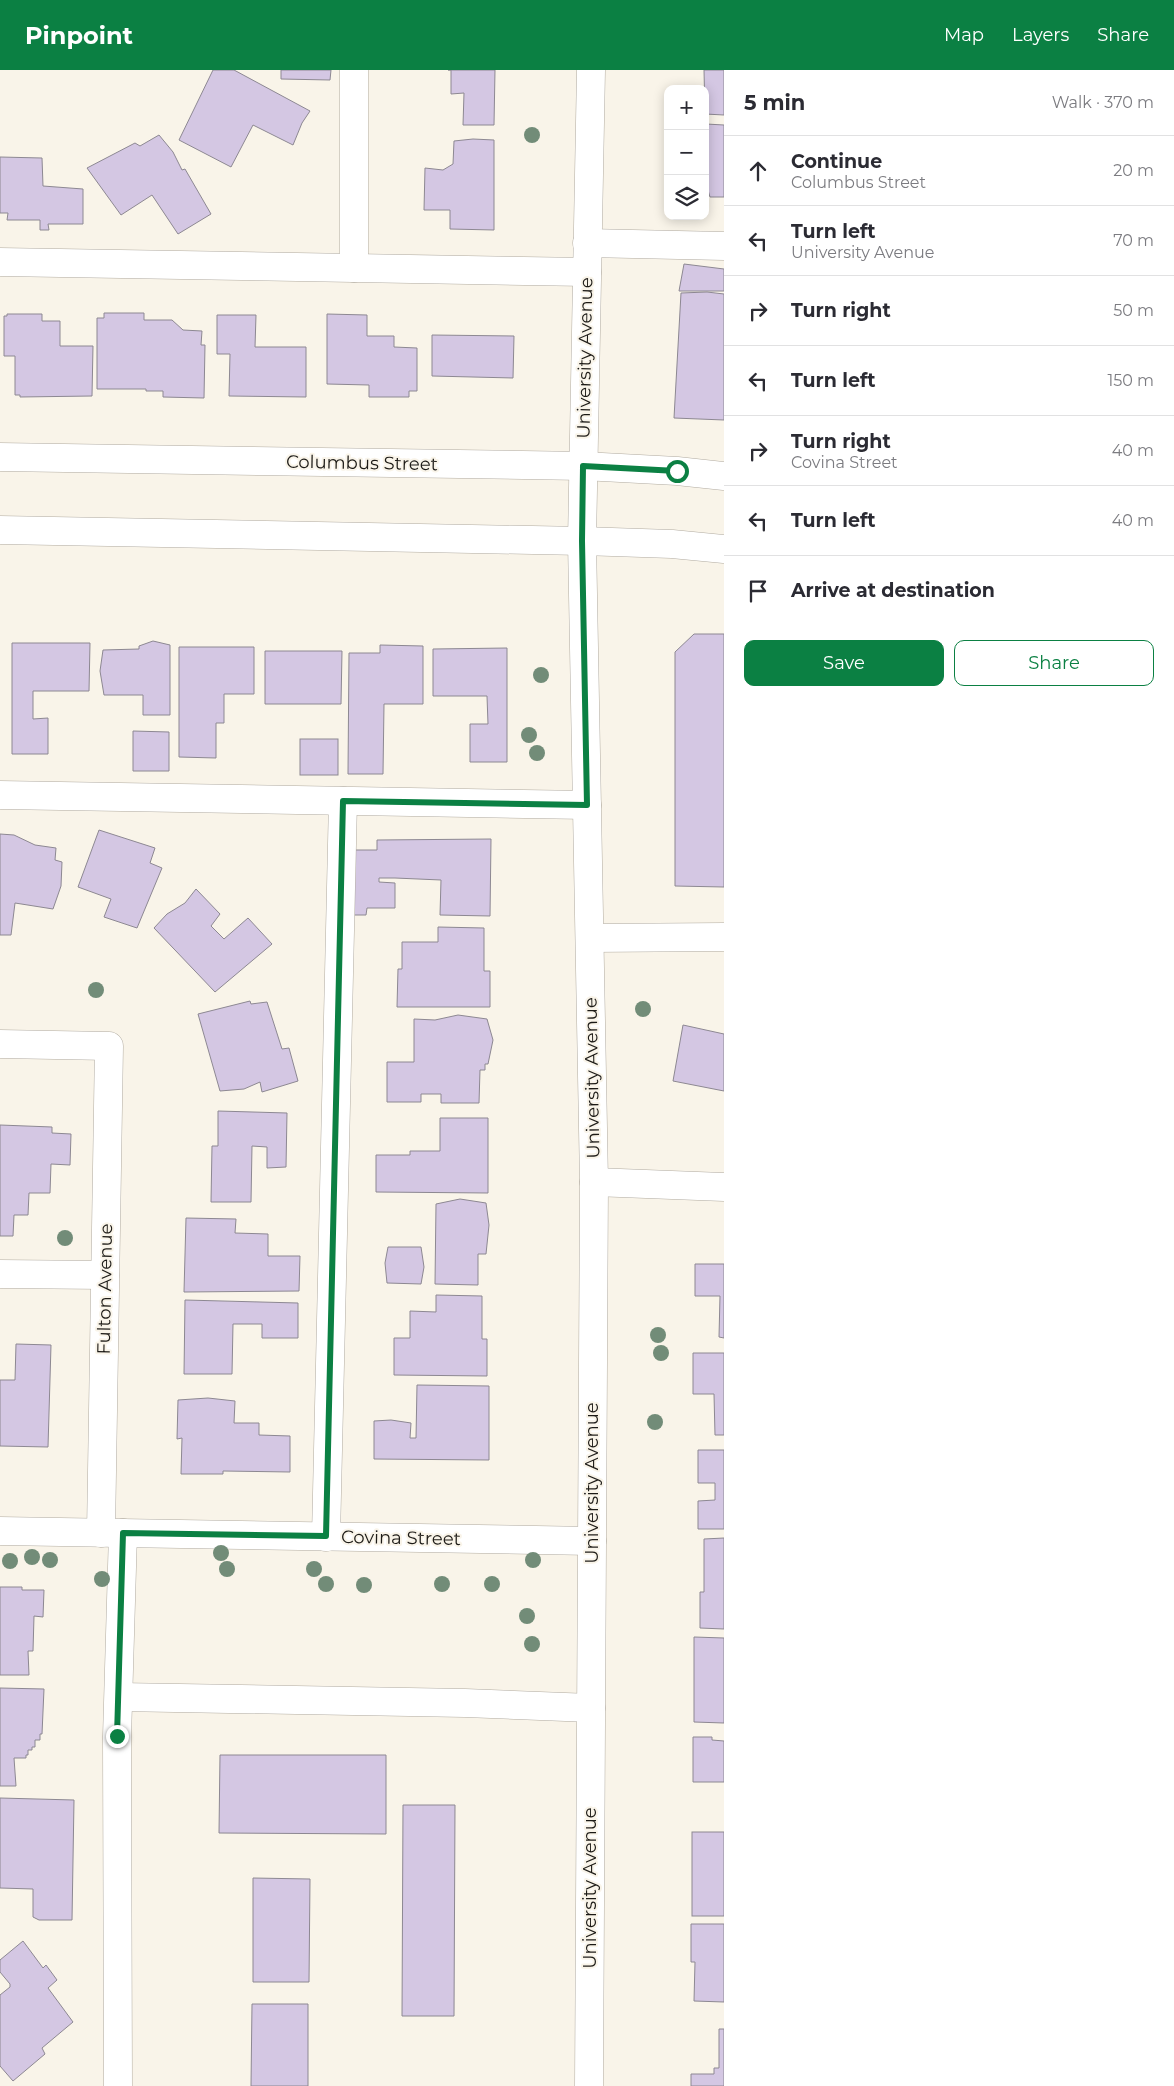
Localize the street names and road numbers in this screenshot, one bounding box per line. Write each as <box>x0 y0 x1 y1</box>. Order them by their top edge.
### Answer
street label: University Avenue <box>573 277 597 439</box>
street label: Columbus Street <box>286 451 438 475</box>
street label: University Avenue <box>580 997 604 1159</box>
street label: Fulton Avenue <box>93 1223 117 1355</box>
street label: University Avenue <box>581 1402 603 1564</box>
street label: Covina Street <box>341 1526 461 1550</box>
street label: University Avenue <box>579 1807 601 1969</box>

